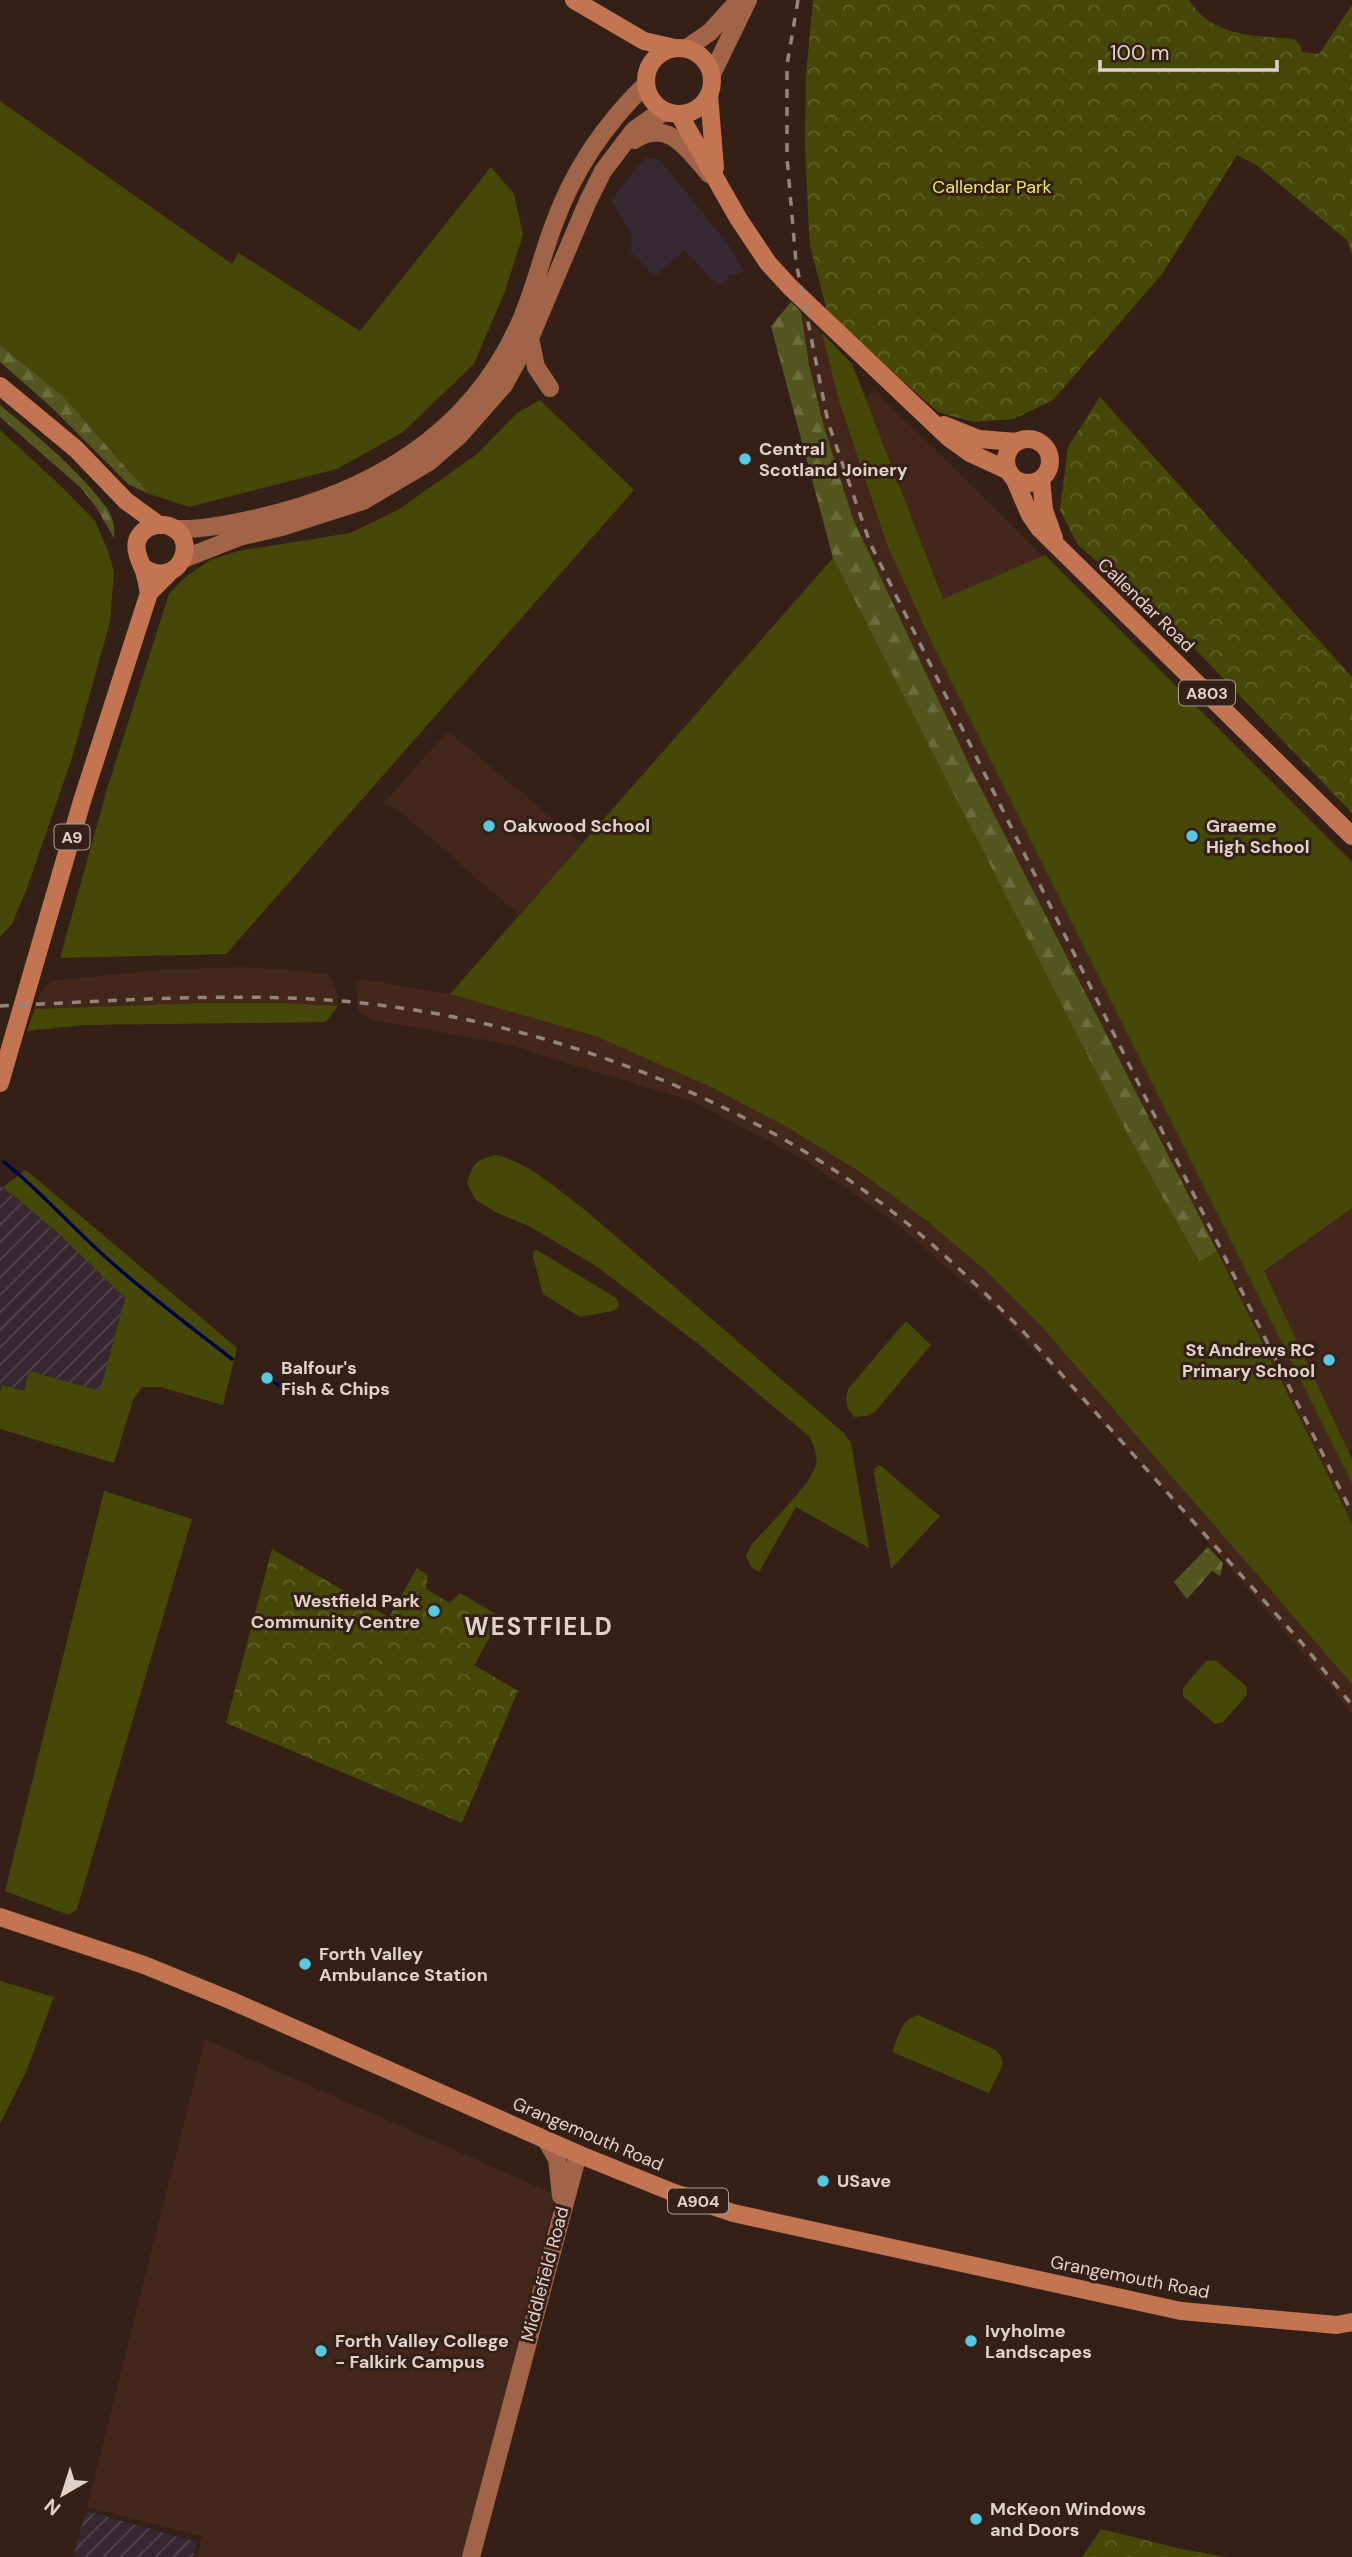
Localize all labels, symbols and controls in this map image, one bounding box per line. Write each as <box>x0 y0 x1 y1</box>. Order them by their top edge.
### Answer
scale bar <box>1100 28 1277 72</box>
text: 100 m <box>1110 39 1170 67</box>
park label: Callendar Park <box>932 175 1052 199</box>
place label: Central Scotland Joinery <box>759 437 908 482</box>
marker: Central Scotland Joinery <box>737 451 753 467</box>
street label: Callendar Road <box>1092 553 1200 657</box>
road number: A803 <box>1179 680 1235 706</box>
place label: Oakwood School <box>503 814 650 838</box>
place label: Graeme High School <box>1206 814 1310 859</box>
marker: Oakwood School <box>481 818 497 834</box>
road number: A9 <box>55 824 90 850</box>
marker: Graeme High School <box>1184 828 1200 844</box>
place label: St Andrews RC Primary School <box>1182 1338 1315 1383</box>
marker: St Andrews RC Primary School <box>1321 1352 1337 1368</box>
place label: Balfour's Fish & Chips <box>281 1356 390 1401</box>
marker: Balfour's Fish & Chips <box>259 1370 275 1386</box>
place label: Westfield Park Community Centre <box>251 1589 421 1634</box>
marker: Westfield Park Community Centre <box>426 1603 442 1619</box>
district label: WESTFIELD <box>464 1611 614 1642</box>
place label: Forth Valley Ambulance Station <box>319 1942 488 1987</box>
marker: Forth Valley Ambulance Station <box>297 1956 313 1972</box>
street label: Grangemouth Road <box>509 2091 667 2177</box>
place label: USave <box>837 2169 891 2193</box>
marker: USave <box>815 2173 831 2189</box>
road number: A904 <box>668 2188 728 2214</box>
street label: Middlefield Road <box>515 2204 575 2344</box>
street label: Grangemouth Road <box>1048 2250 1212 2304</box>
place label: Ivyholme Landscapes <box>985 2319 1092 2364</box>
place label: Forth Valley College - Falkirk Campus <box>335 2329 509 2374</box>
marker: Ivyholme Landscapes <box>963 2333 979 2349</box>
marker: Forth Valley College - Falkirk Campus <box>313 2343 329 2359</box>
north arrow <box>28 2459 98 2529</box>
text: N <box>39 2493 66 2521</box>
place label: McKeon Windows and Doors <box>990 2497 1146 2542</box>
marker: McKeon Windows and Doors <box>968 2511 984 2527</box>

